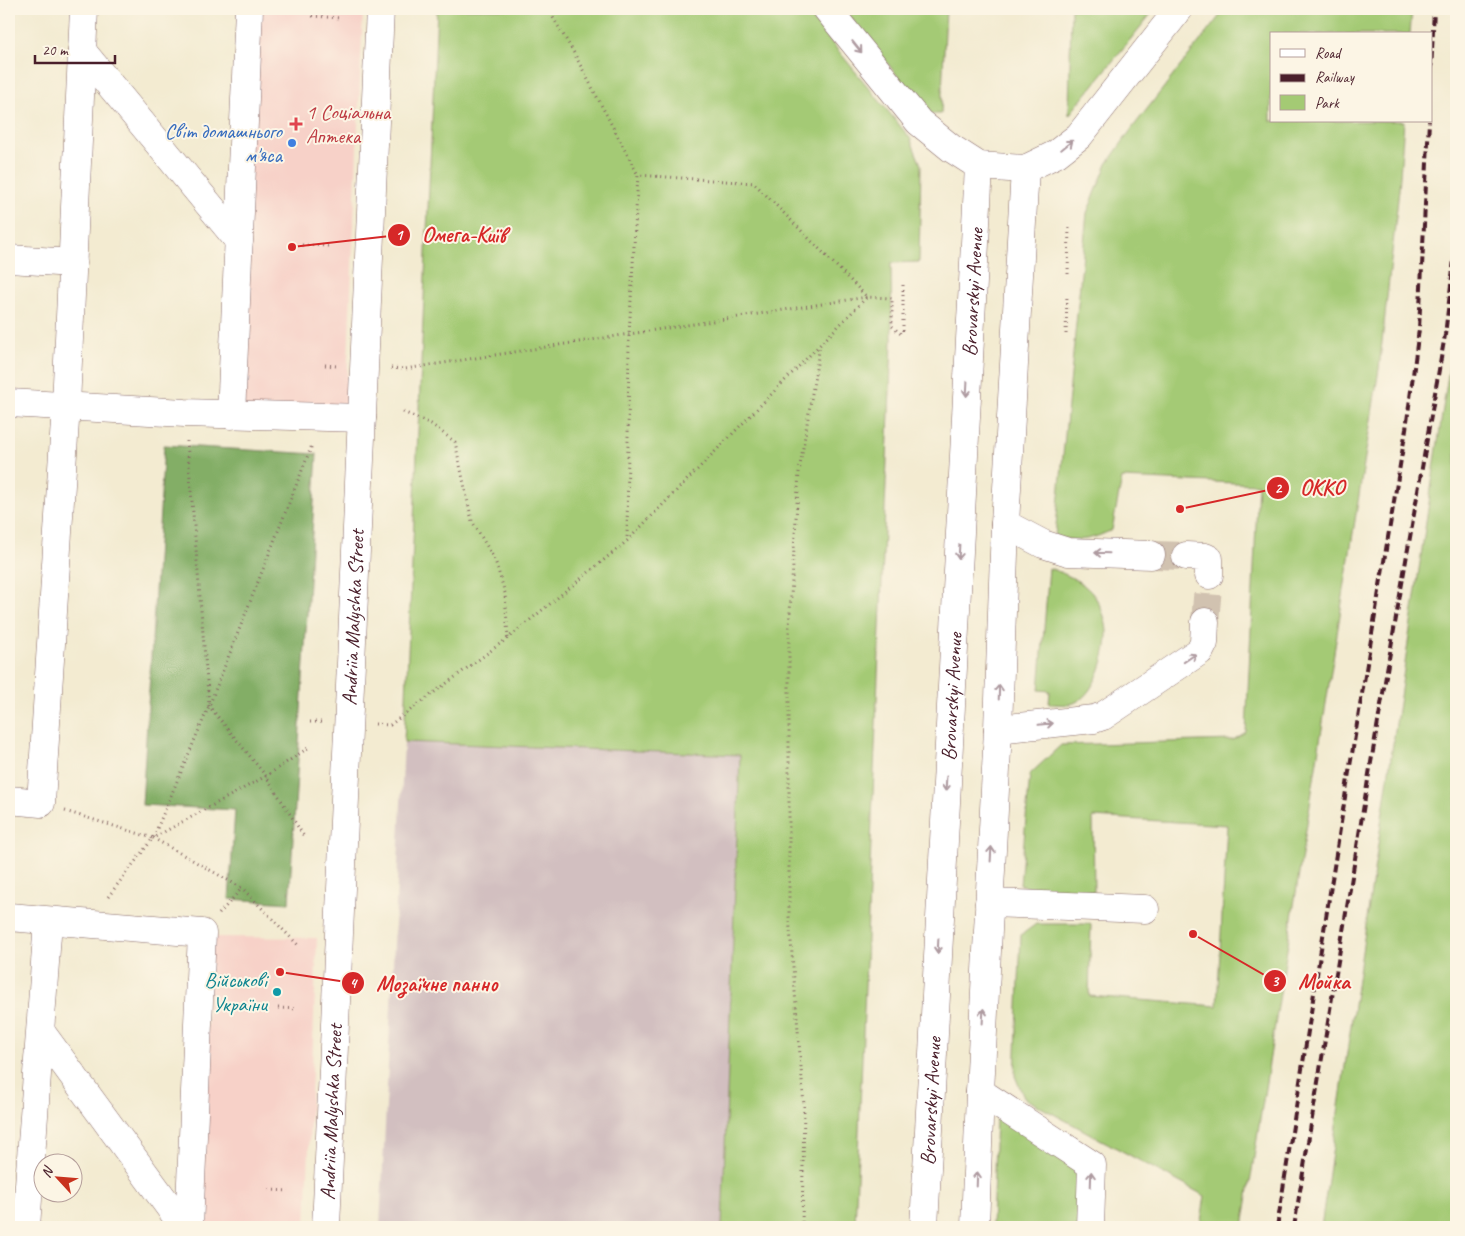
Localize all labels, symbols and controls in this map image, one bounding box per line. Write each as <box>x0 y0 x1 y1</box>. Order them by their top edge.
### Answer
scale bar <box>35 32 115 64</box>
legend <box>1270 32 1432 122</box>
one-way arrow <box>852 40 863 53</box>
text: 20 m <box>42 41 69 60</box>
text: Road <box>1315 44 1342 63</box>
text: Railway <box>1315 68 1356 87</box>
text: Park <box>1315 94 1340 113</box>
place label: 1 Соціальна Аптека <box>306 99 392 149</box>
place label: Світ домашнього м'яса <box>165 118 284 168</box>
marker: 1 Соціальна Аптека <box>290 118 302 130</box>
marker: Світ домашнього м'яса <box>286 137 298 149</box>
one-way arrow <box>1060 140 1073 151</box>
callout: Омега-Київ <box>387 216 516 253</box>
text: Омега-Київ <box>422 221 511 249</box>
text: 1 <box>396 226 405 245</box>
street label: Brovarskyi Avenue <box>956 226 989 357</box>
one-way arrow <box>963 381 972 397</box>
callout: OKKO <box>1265 469 1354 506</box>
text: OKKO <box>1300 474 1347 502</box>
text: 2 <box>1275 479 1283 498</box>
street label: Andriia Malyshka Street <box>336 527 370 706</box>
one-way arrow <box>954 543 963 559</box>
one-way arrow <box>1094 548 1110 558</box>
street label: Brovarskyi Avenue <box>935 631 968 761</box>
one-way arrow <box>1183 652 1197 663</box>
one-way arrow <box>994 684 1004 700</box>
one-way arrow <box>1038 719 1054 729</box>
one-way arrow <box>942 775 951 791</box>
one-way arrow <box>987 846 996 862</box>
one-way arrow <box>934 938 943 954</box>
callout: Мойка <box>1263 962 1359 999</box>
callout: Мозаїчне панно <box>340 964 508 1001</box>
place label: Військові України <box>204 967 270 1017</box>
text: Мойка <box>1298 968 1352 996</box>
text: Мозаїчне панно <box>376 970 499 999</box>
text: 3 <box>1272 972 1280 991</box>
text: 4 <box>350 974 359 993</box>
marker: Військові України <box>271 986 283 998</box>
one-way arrow <box>979 1008 988 1024</box>
street label: Andriia Malyshka Street <box>314 1022 348 1200</box>
street label: Brovarskyi Avenue <box>914 1035 947 1166</box>
north arrow <box>32 1154 82 1204</box>
text: N <box>37 1163 57 1180</box>
one-way arrow <box>972 1171 982 1187</box>
one-way arrow <box>1087 1171 1096 1187</box>

